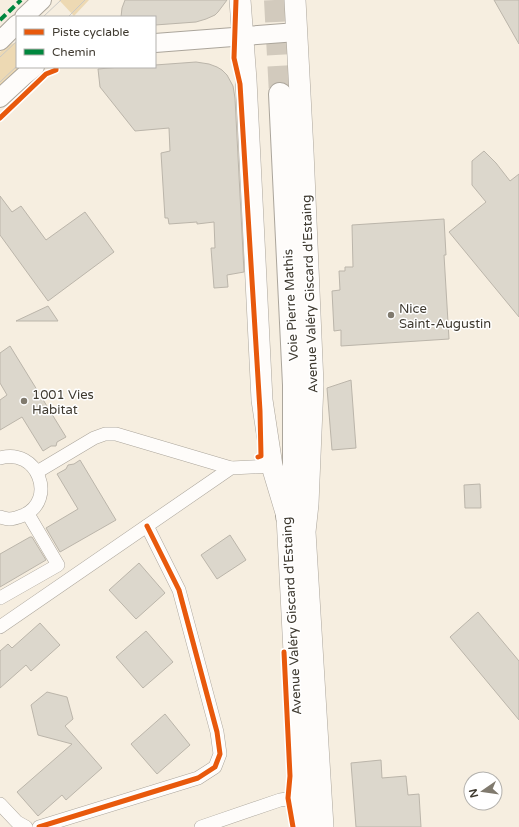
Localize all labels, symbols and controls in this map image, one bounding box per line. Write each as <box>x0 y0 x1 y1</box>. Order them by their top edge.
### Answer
legend <box>16 16 156 68</box>
text: Piste cyclable <box>52 25 130 39</box>
text: Chemin <box>52 45 96 59</box>
street label: Avenue Valéry Giscard d'Estaing <box>299 194 321 393</box>
street label: Voie Pierre Mathis <box>280 249 302 361</box>
place label: Nice Saint-Augustin <box>399 301 491 332</box>
marker: Nice Saint-Augustin <box>386 310 396 320</box>
place label: 1001 Vies Habitat <box>32 387 94 418</box>
marker: 1001 Vies Habitat <box>19 396 29 406</box>
street label: Avenue Valéry Giscard d'Estaing <box>279 516 305 715</box>
north arrow <box>463 771 503 811</box>
text: N <box>466 787 481 799</box>

